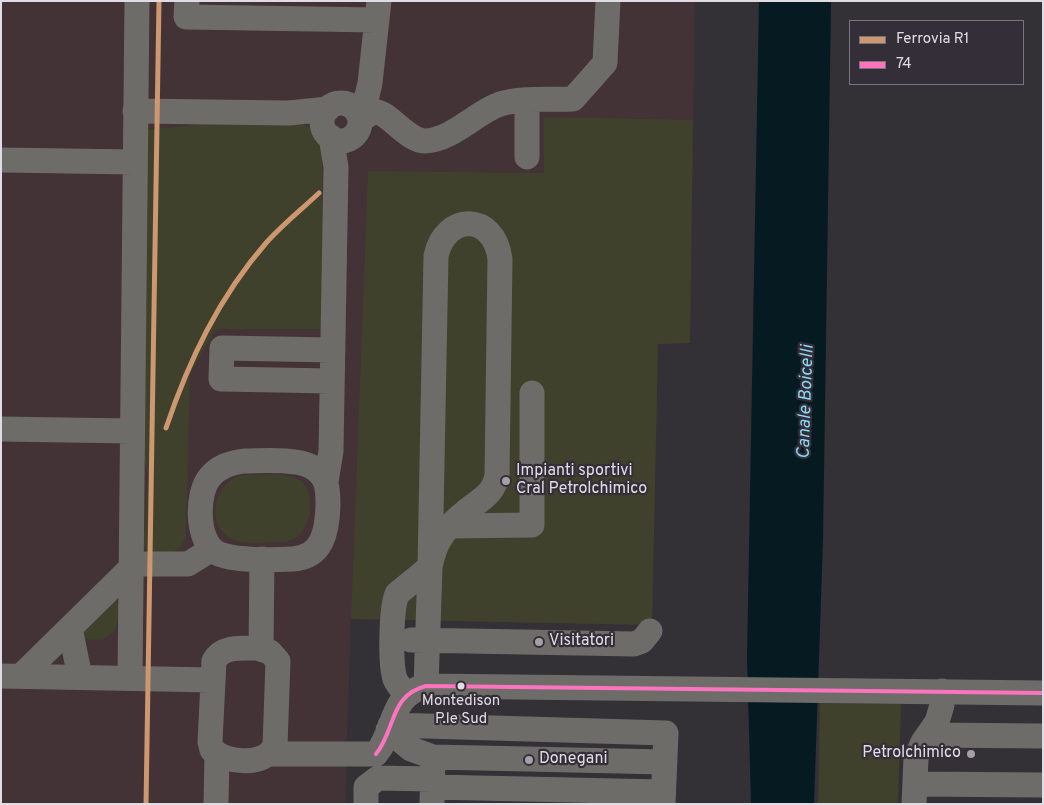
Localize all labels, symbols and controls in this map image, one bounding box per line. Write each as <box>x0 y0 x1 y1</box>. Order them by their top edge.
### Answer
legend <box>849 20 1024 85</box>
text: Ferrovia R1 <box>896 30 969 49</box>
text: 74 <box>896 55 912 74</box>
water label: Canale Boicelli <box>794 345 820 459</box>
place label: Impianti sportivi Cral Petrolchimico <box>516 462 647 500</box>
marker: Impianti sportivi Cral Petrolchimico <box>500 475 512 487</box>
place label: Visitatori <box>549 632 614 652</box>
marker: Visitatori <box>533 636 545 648</box>
marker: Montedison P.le Sud <box>456 681 466 691</box>
place label: Montedison P.le Sud <box>422 693 500 728</box>
place label: Petrolchimico <box>862 744 961 764</box>
marker: Petrolchimico <box>965 748 977 760</box>
place label: Donegani <box>539 750 608 770</box>
marker: Donegani <box>523 754 535 766</box>

